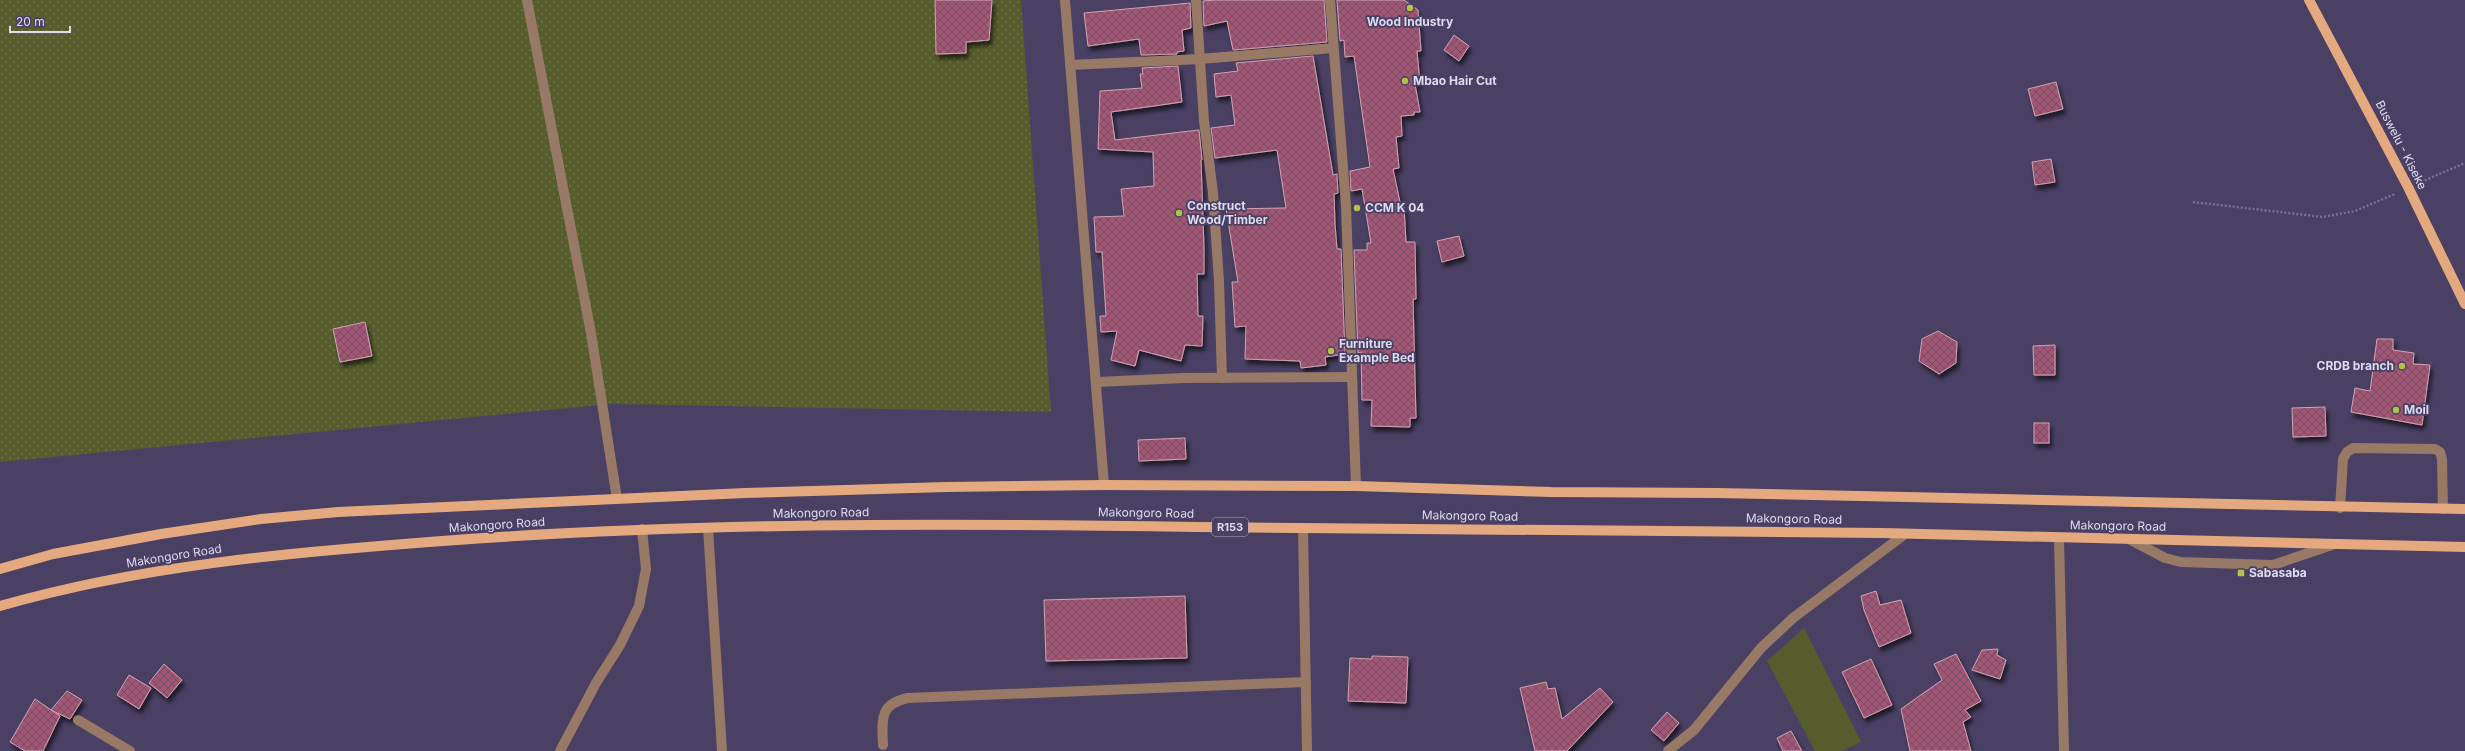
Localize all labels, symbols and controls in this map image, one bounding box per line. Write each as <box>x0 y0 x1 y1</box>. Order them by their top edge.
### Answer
marker: Wood Industry <box>1405 3 1415 13</box>
scale bar <box>10 8 70 34</box>
text: 20 m <box>16 14 45 29</box>
place label: Wood Industry <box>1367 14 1454 29</box>
place label: Mbao Hair Cut <box>1413 73 1497 88</box>
marker: Mbao Hair Cut <box>1400 76 1410 86</box>
street label: Buswelu - Kiseke <box>2373 98 2430 192</box>
place label: Construct Wood/Timber <box>1187 198 1268 227</box>
place label: CCM K 04 <box>1365 200 1424 215</box>
marker: CCM K 04 <box>1352 203 1362 213</box>
marker: Construct Wood/Timber <box>1174 208 1184 218</box>
place label: Furniture Example Bed <box>1339 336 1415 365</box>
marker: Furniture Example Bed <box>1326 346 1336 356</box>
place label: CRDB branch <box>2317 358 2394 373</box>
marker: CRDB branch <box>2397 361 2407 371</box>
place label: Moil <box>2404 402 2429 417</box>
marker: Moil <box>2391 405 2401 415</box>
street label: Makongoro Road <box>773 504 869 521</box>
street label: Makongoro Road <box>1098 504 1194 521</box>
street label: Makongoro Road <box>1422 507 1518 524</box>
street label: Makongoro Road <box>1746 510 1842 527</box>
street label: Makongoro Road <box>448 514 546 535</box>
street label: Makongoro Road <box>2070 517 2166 534</box>
road number: R153 <box>1212 518 1248 536</box>
street label: Makongoro Road <box>125 541 223 570</box>
place label: Sabasaba <box>2249 565 2307 580</box>
marker: Sabasaba <box>2236 568 2246 578</box>

